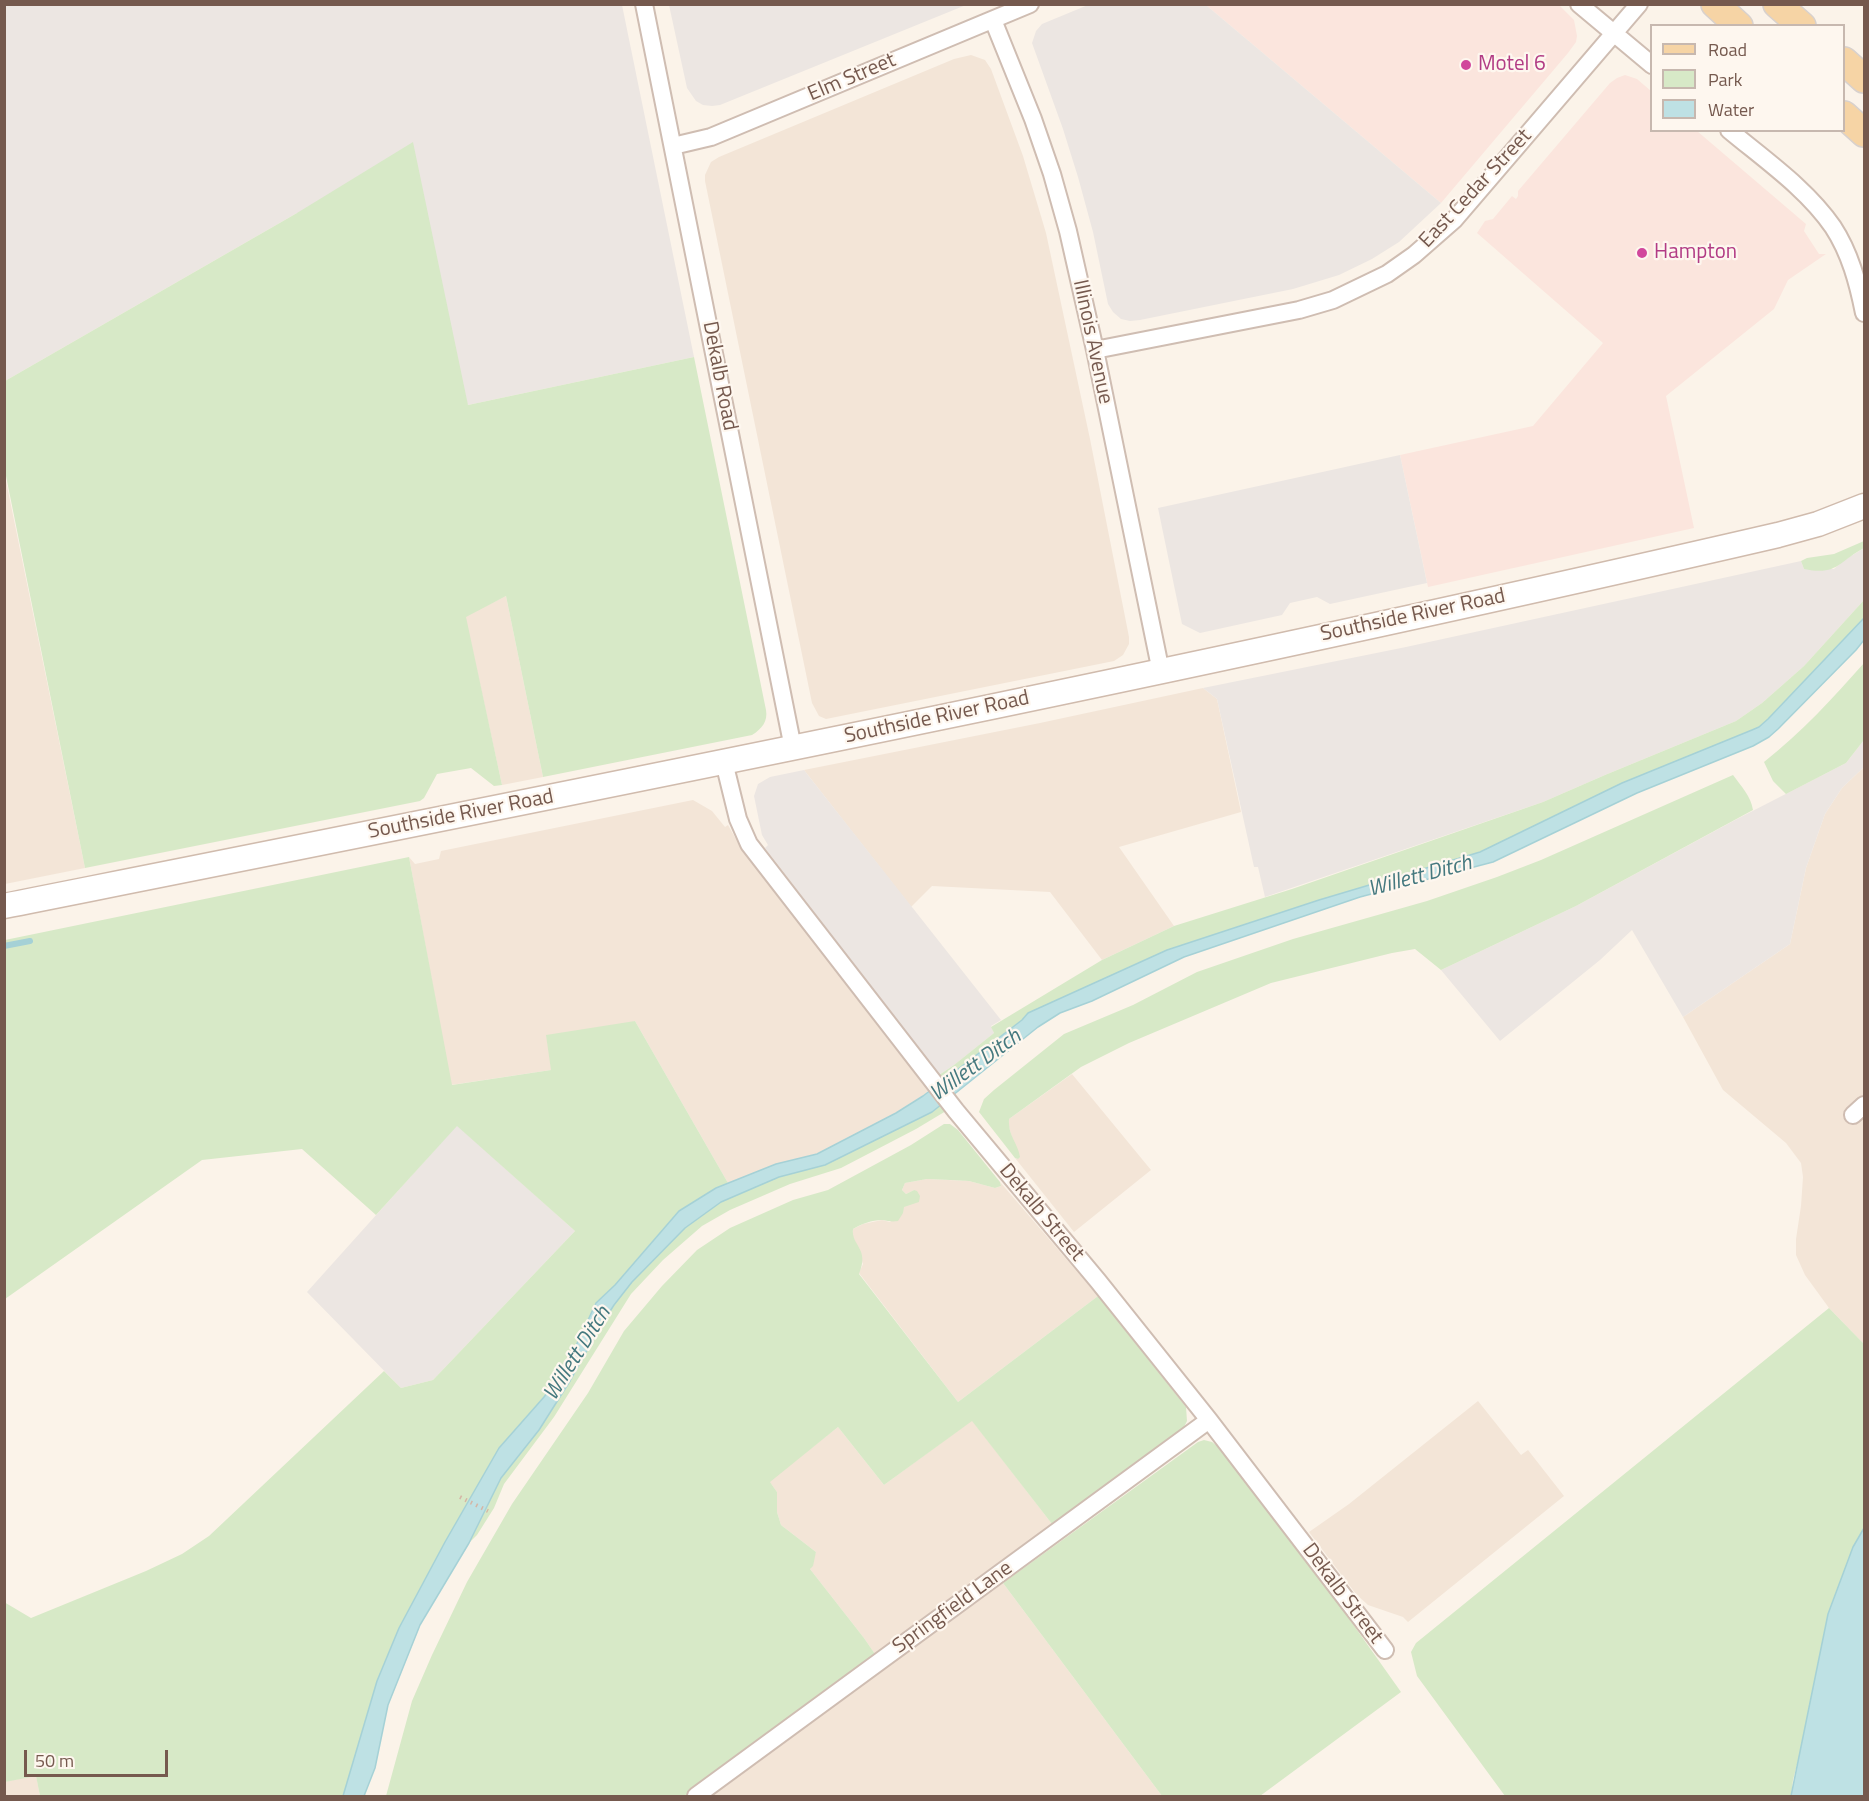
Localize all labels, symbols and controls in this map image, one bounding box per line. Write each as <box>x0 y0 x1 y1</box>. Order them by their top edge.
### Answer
legend <box>1650 24 1845 132</box>
text: Road <box>1708 36 1747 63</box>
street label: Elm Street <box>804 48 900 108</box>
place label: Motel 6 <box>1478 52 1546 78</box>
marker: Motel 6 <box>1459 58 1473 72</box>
text: Park <box>1708 66 1742 93</box>
text: Water <box>1708 96 1754 123</box>
street label: East Cedar Street <box>1414 124 1538 254</box>
place label: Hampton <box>1654 240 1737 266</box>
marker: Hampton <box>1635 246 1649 260</box>
street label: Illinois Avenue <box>1067 278 1117 406</box>
street label: Dekalb Road <box>696 319 742 433</box>
street label: Southside River Road <box>1318 584 1508 648</box>
street label: Southside River Road <box>842 686 1032 750</box>
street label: Southside River Road <box>366 785 556 845</box>
water label: Willett Ditch <box>1365 851 1475 903</box>
water label: Willett Ditch <box>925 1024 1027 1108</box>
street label: Dekalb Street <box>993 1159 1089 1267</box>
water label: Willett Ditch <box>539 1302 617 1406</box>
street label: Dekalb Street <box>1296 1539 1388 1649</box>
street label: Springfield Lane <box>888 1556 1018 1660</box>
scale bar <box>27 1738 171 1776</box>
text: 50 m <box>35 1747 74 1774</box>

